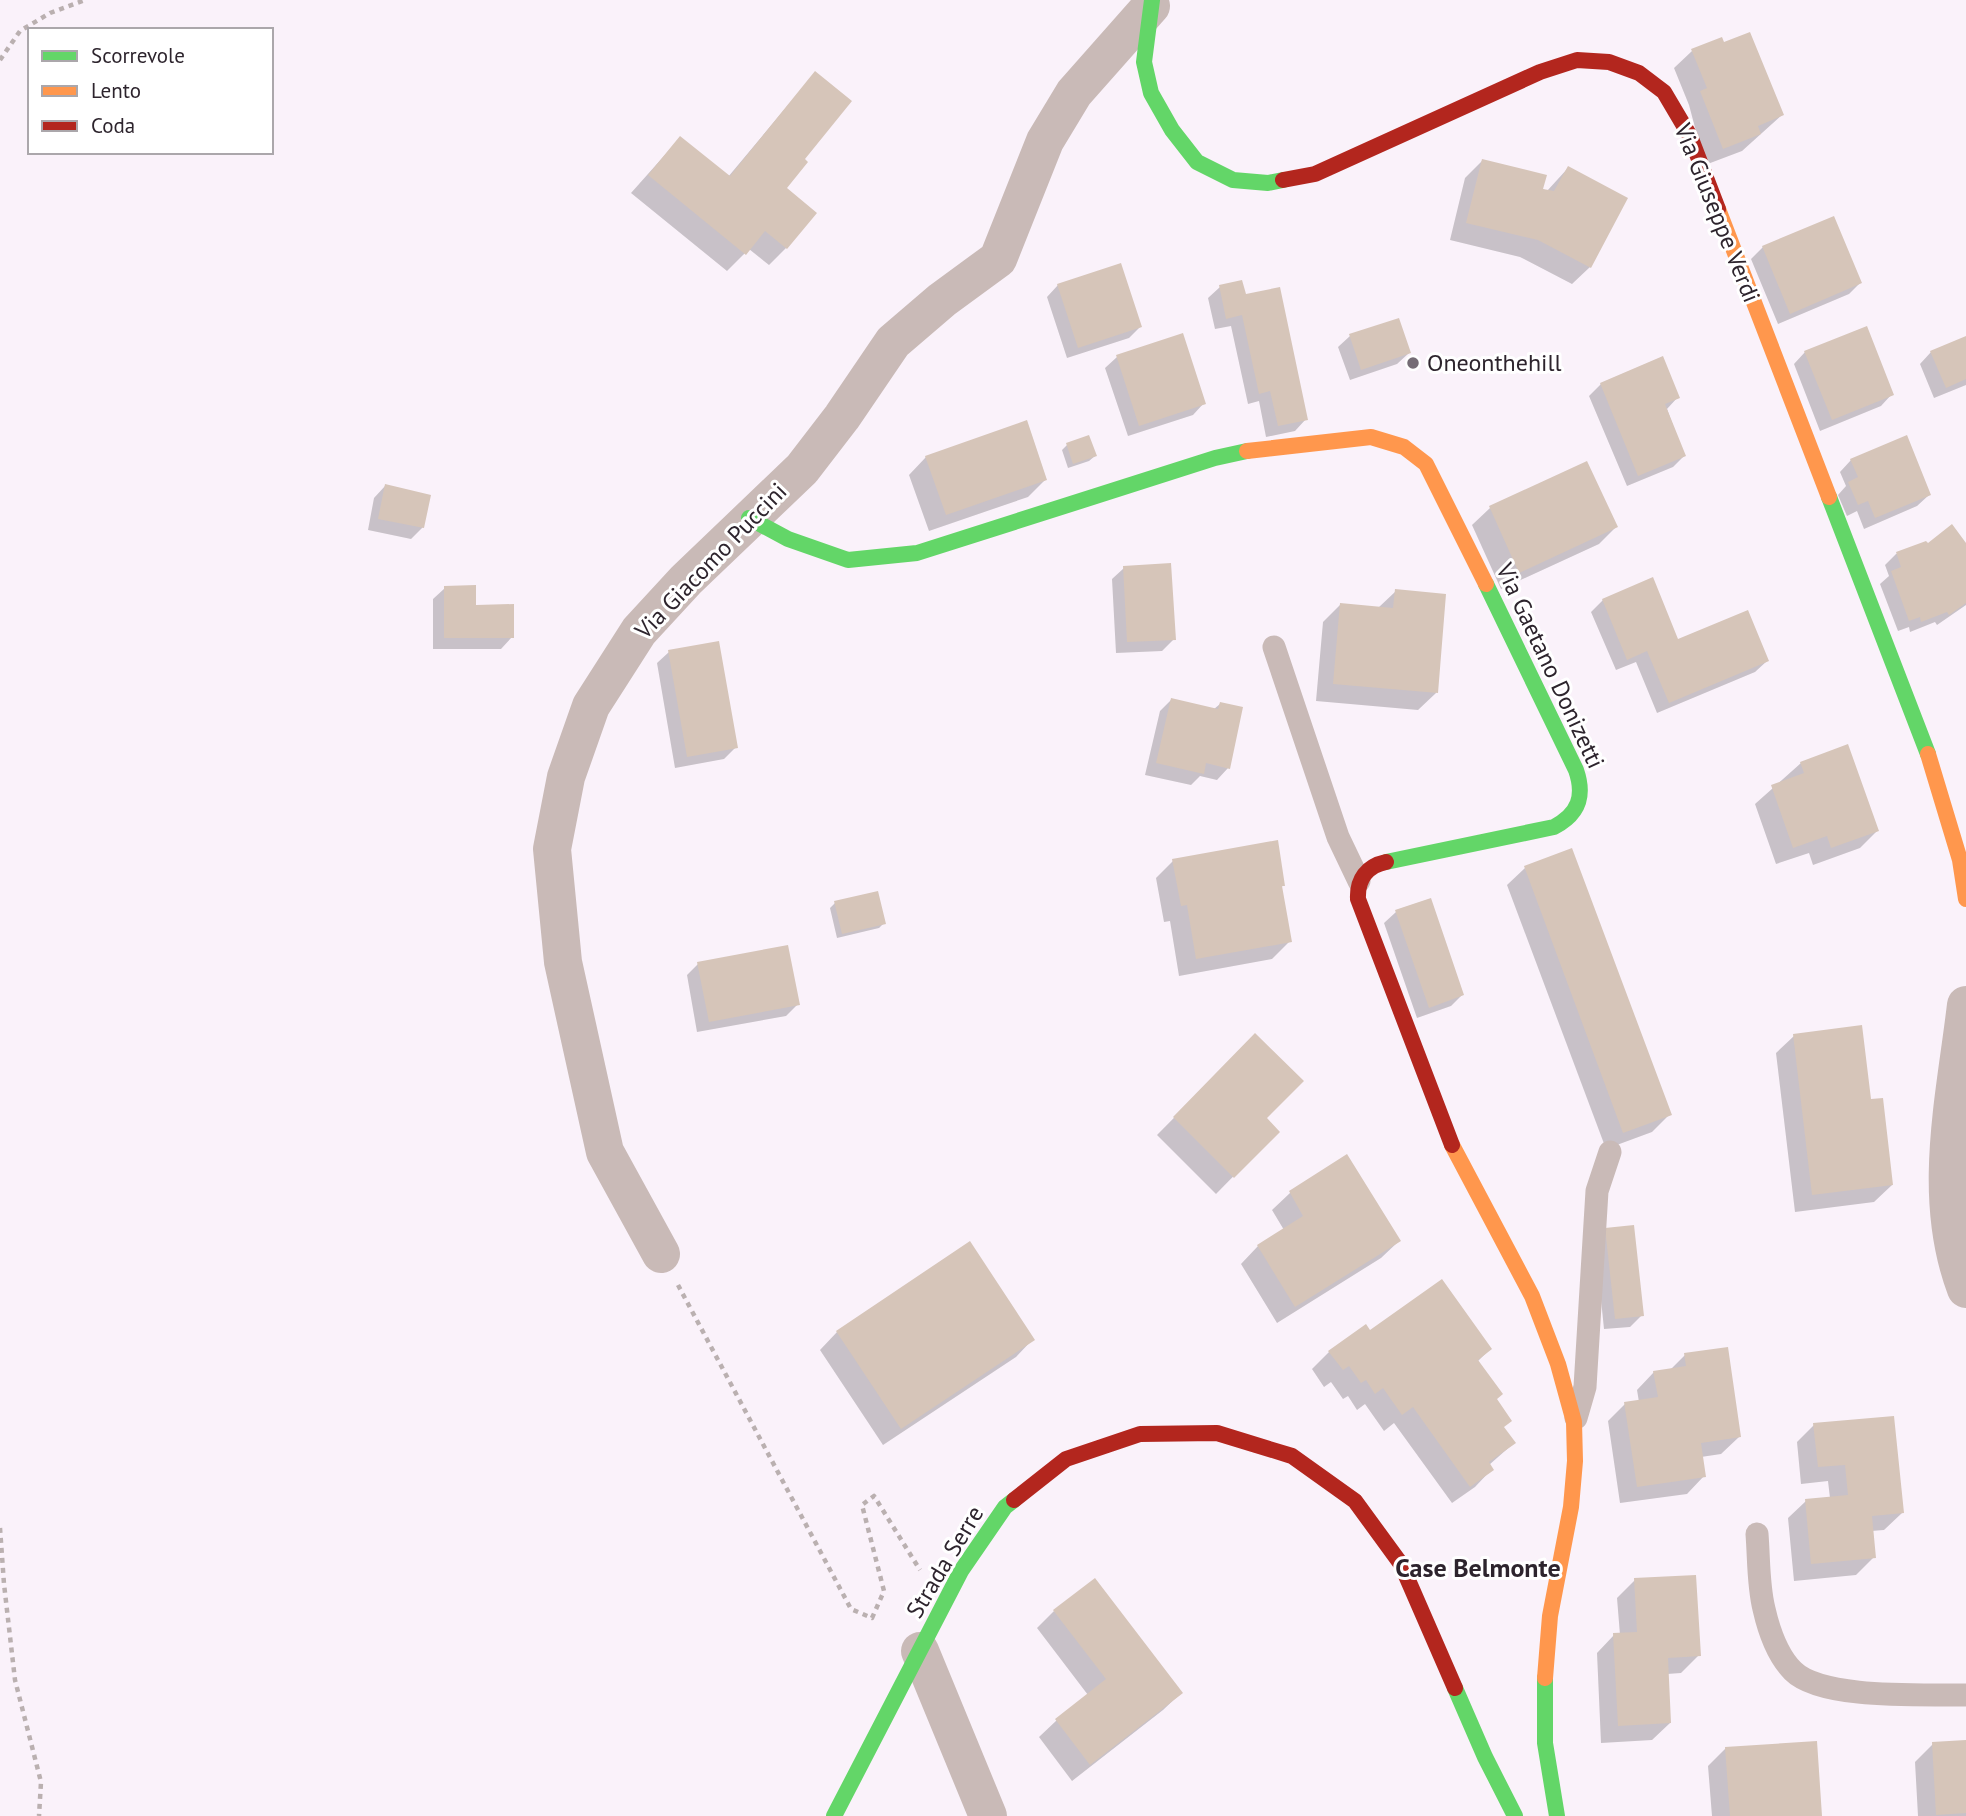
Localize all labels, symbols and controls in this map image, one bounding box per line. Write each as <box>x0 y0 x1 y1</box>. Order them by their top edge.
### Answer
legend <box>28 28 273 154</box>
text: Scorrevole <box>91 42 185 69</box>
text: Lento <box>91 77 141 104</box>
text: Coda <box>91 112 135 139</box>
street label: Via Giuseppe Verdi <box>1667 118 1768 307</box>
place label: Oneonthehill <box>1427 347 1562 378</box>
marker: Oneonthehill <box>1405 355 1421 371</box>
street label: Via Giacomo Puccini <box>627 476 793 646</box>
street label: Via Gaetano Donizetti <box>1489 557 1612 773</box>
street label: Strada Serre <box>899 1500 990 1624</box>
district label: Case Belmonte <box>1395 1551 1561 1584</box>

